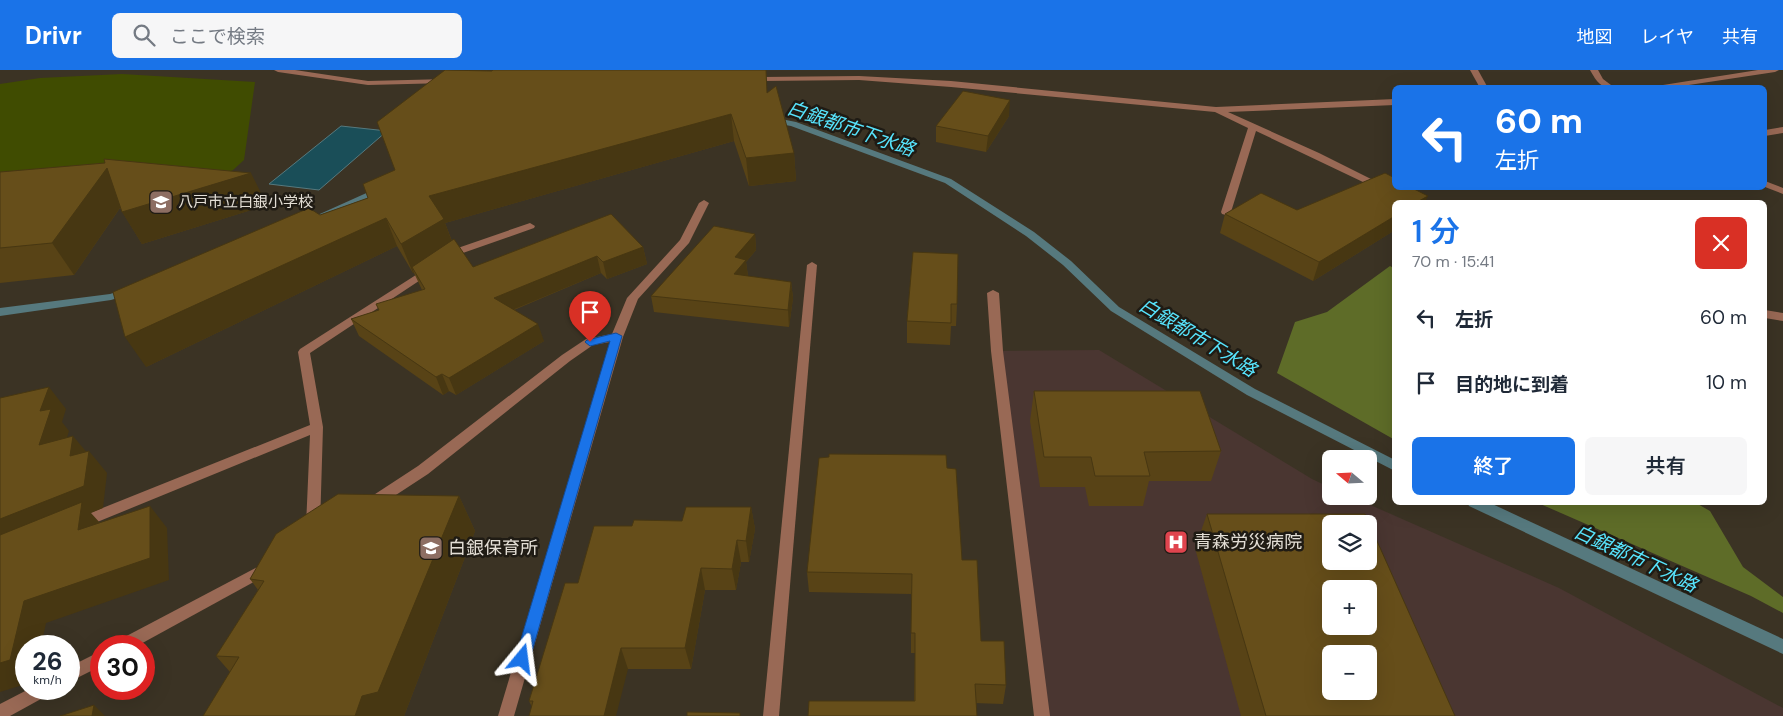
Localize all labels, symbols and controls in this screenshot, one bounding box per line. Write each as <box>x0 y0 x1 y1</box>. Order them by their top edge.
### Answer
search box <box>112 13 462 58</box>
text: Drivr <box>25 20 82 51</box>
icon: search <box>130 21 158 49</box>
text: ここで検索 <box>170 24 265 49</box>
text: 地図 <box>1577 25 1613 49</box>
text: レイヤ <box>1641 25 1694 49</box>
text: 共有 <box>1722 25 1758 49</box>
water label: 白銀都市下水路 <box>784 95 920 163</box>
text: 60 m <box>1495 98 1583 144</box>
icon: left <box>1412 105 1477 170</box>
text: 左折 <box>1495 146 1539 175</box>
school or university icon: 八戸市立白銀小学校 <box>148 189 174 215</box>
place label: 八戸市立白銀小学校 <box>178 192 313 212</box>
text: 1 分 <box>1412 212 1460 251</box>
button: close <box>1695 217 1747 269</box>
text: 70 m · 15:41 <box>1412 251 1494 272</box>
pin <box>569 291 611 342</box>
water label: 白銀都市下水路 <box>1134 292 1263 383</box>
icon: arrive <box>576 298 604 326</box>
icon: left <box>1412 304 1440 332</box>
text: 60 m <box>1700 305 1747 330</box>
text: 左折 <box>1455 307 1493 332</box>
icon: arrive <box>1412 369 1440 397</box>
text: 10 m <box>1706 370 1747 395</box>
text: 目的地に到着 <box>1455 372 1569 397</box>
button: 終了 <box>1412 437 1575 495</box>
button: 共有 <box>1585 437 1747 495</box>
north arrow <box>1322 450 1378 505</box>
map controls <box>1322 450 1377 700</box>
button: layers <box>1322 515 1377 570</box>
water label: 白銀都市下水路 <box>1570 519 1703 599</box>
hospital icon: 青森労災病院 <box>1163 529 1189 555</box>
place label: 青森労災病院 <box>1194 530 1302 554</box>
school or university icon: 白銀保育所 <box>418 535 444 561</box>
place label: 白銀保育所 <box>448 536 538 560</box>
button: + <box>1322 580 1377 635</box>
position arrow <box>495 632 547 684</box>
speed limit sign: 30 <box>90 635 155 700</box>
text: 26 <box>32 645 63 678</box>
button: − <box>1322 645 1377 700</box>
text: km/h <box>33 672 62 688</box>

